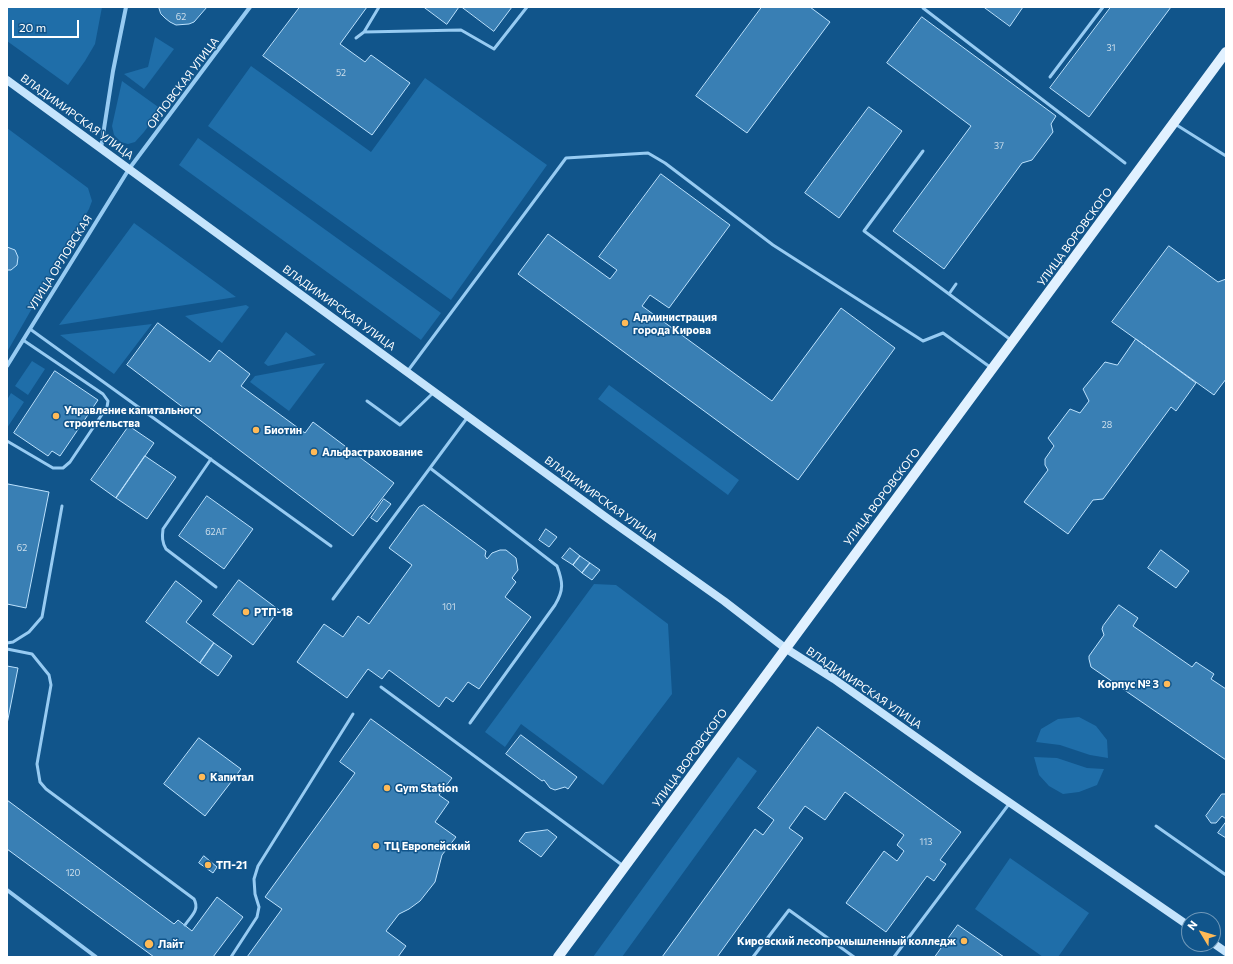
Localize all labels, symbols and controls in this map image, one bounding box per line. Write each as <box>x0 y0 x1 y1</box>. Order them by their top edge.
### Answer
scale bar <box>14 12 81 38</box>
house number: 62 <box>176 12 186 22</box>
text: 20 m <box>19 20 46 34</box>
street label: ОРЛОВСКАЯ УЛИЦА <box>144 35 222 131</box>
house number: 31 <box>1107 43 1115 53</box>
house number: 52 <box>336 68 346 78</box>
street label: ВЛАДИМИРСКАЯ УЛИЦА <box>18 72 136 162</box>
house number: 37 <box>994 141 1004 151</box>
street label: УЛИЦА ВОРОВСКОГО <box>1035 185 1115 289</box>
street label: УЛИЦА ОРЛОВСКАЯ <box>25 213 95 313</box>
street label: ВЛАДИМИРСКАЯ УЛИЦА <box>280 263 398 353</box>
place label: Администрация города Кирова <box>633 310 717 336</box>
marker: Администрация города Кирова <box>620 318 630 328</box>
place label: Управление капитального строительства <box>64 403 201 429</box>
marker: Управление капитального строительства <box>51 411 61 421</box>
house number: 28 <box>1102 420 1112 430</box>
place label: Биотин <box>264 423 302 437</box>
marker: Биотин <box>251 425 261 435</box>
place label: Альфастрахование <box>322 445 423 459</box>
street label: УЛИЦА ВОРОВСКОГО <box>841 446 923 548</box>
marker: Альфастрахование <box>309 447 319 457</box>
street label: ВЛАДИМИРСКАЯ УЛИЦА <box>542 454 660 544</box>
house number: 62АГ <box>205 527 227 537</box>
house number: 62 <box>17 543 27 553</box>
house number: 101 <box>442 602 456 612</box>
place label: РТП-18 <box>254 605 293 619</box>
marker: РТП-18 <box>241 607 251 617</box>
street label: ВЛАДИМИРСКАЯ УЛИЦА <box>804 644 924 732</box>
place label: Корпус № 3 <box>1098 677 1159 691</box>
marker: Корпус № 3 <box>1162 679 1172 689</box>
street label: УЛИЦА ВОРОВСКОГО <box>650 706 730 810</box>
place label: Капитал <box>210 770 254 784</box>
marker: Капитал <box>197 772 207 782</box>
place label: Gym Station <box>395 781 458 795</box>
marker: Gym Station <box>382 783 392 793</box>
house number: 113 <box>920 837 932 847</box>
place label: ТЦ Европейский <box>384 839 470 853</box>
marker: ТЦ Европейский <box>371 841 381 851</box>
place label: ТП-21 <box>216 858 247 872</box>
marker: ТП-21 <box>203 860 213 870</box>
house number: 120 <box>66 868 80 878</box>
north arrow <box>1181 912 1221 952</box>
text: N <box>1184 918 1200 932</box>
place label: Кировский лесопромышленный колледж <box>737 934 956 948</box>
marker: Кировский лесопромышленный колледж <box>959 936 969 946</box>
place label: Лайт <box>158 937 184 951</box>
marker: Лайт <box>143 938 155 950</box>

